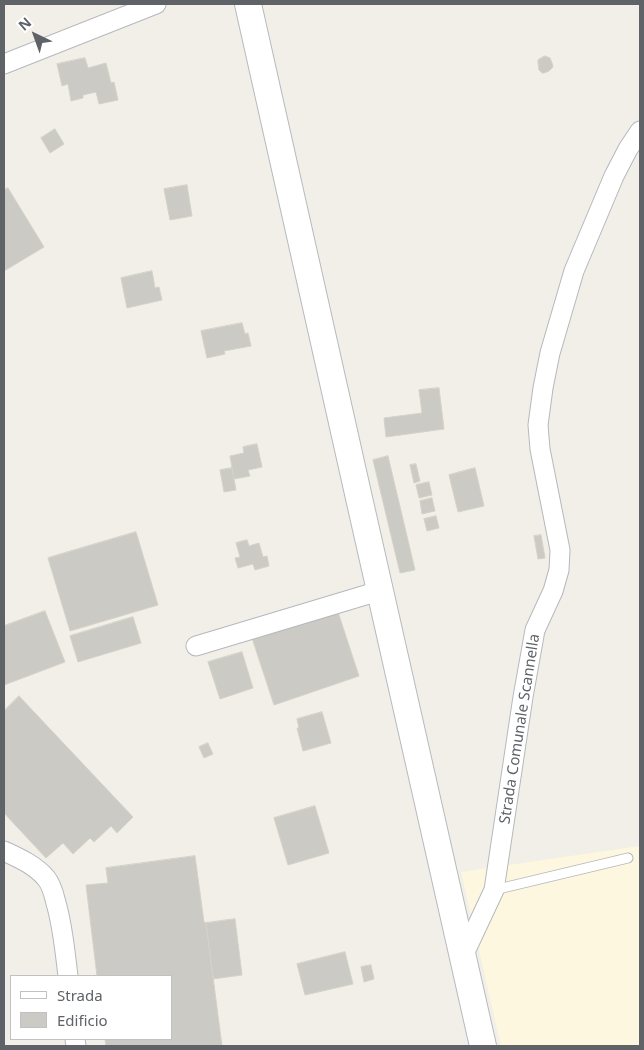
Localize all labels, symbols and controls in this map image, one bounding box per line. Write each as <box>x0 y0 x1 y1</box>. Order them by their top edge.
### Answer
north arrow <box>10 10 60 60</box>
text: N <box>14 13 35 34</box>
street label: Strada Comunale Scannella <box>496 633 544 825</box>
legend <box>10 975 172 1040</box>
text: Strada <box>57 985 103 1005</box>
text: Edificio <box>57 1010 108 1030</box>

